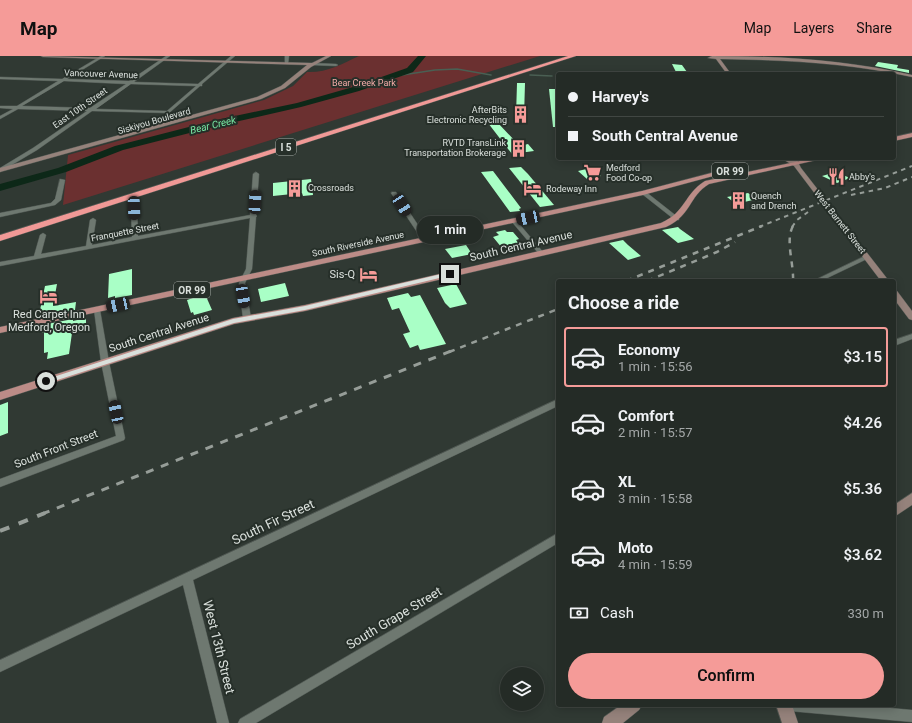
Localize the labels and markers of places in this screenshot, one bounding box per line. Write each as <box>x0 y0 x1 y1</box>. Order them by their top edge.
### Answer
place label: AfterBits Electronic Recycling <box>427 105 507 125</box>
building icon: AfterBits Electronic Recycling <box>510 105 530 125</box>
place label: RVTD TransLink Transportation Brokerage <box>404 138 506 158</box>
building icon: RVTD TransLink Transportation Brokerage <box>509 138 529 158</box>
supermarket icon: Medford Food Co-op <box>583 163 603 183</box>
place label: Medford Food Co-op <box>606 163 652 183</box>
restaurant icon: Abby's <box>826 167 846 187</box>
place label: Abby's <box>849 172 875 182</box>
building icon: Crossroads <box>285 178 305 198</box>
hotel icon: Rodeway Inn <box>523 179 543 199</box>
place label: Crossroads <box>308 183 354 193</box>
place label: Rodeway Inn <box>546 184 597 194</box>
building icon: Quench and Drench <box>728 191 748 211</box>
place label: Quench and Drench <box>751 191 797 211</box>
hotel icon: Sis-Q <box>358 264 378 284</box>
place label: Sis-Q <box>330 268 355 281</box>
hotel icon: Red Carpet Inn Medford, Oregon <box>39 286 59 306</box>
place label: Red Carpet Inn Medford, Oregon <box>8 308 90 334</box>

